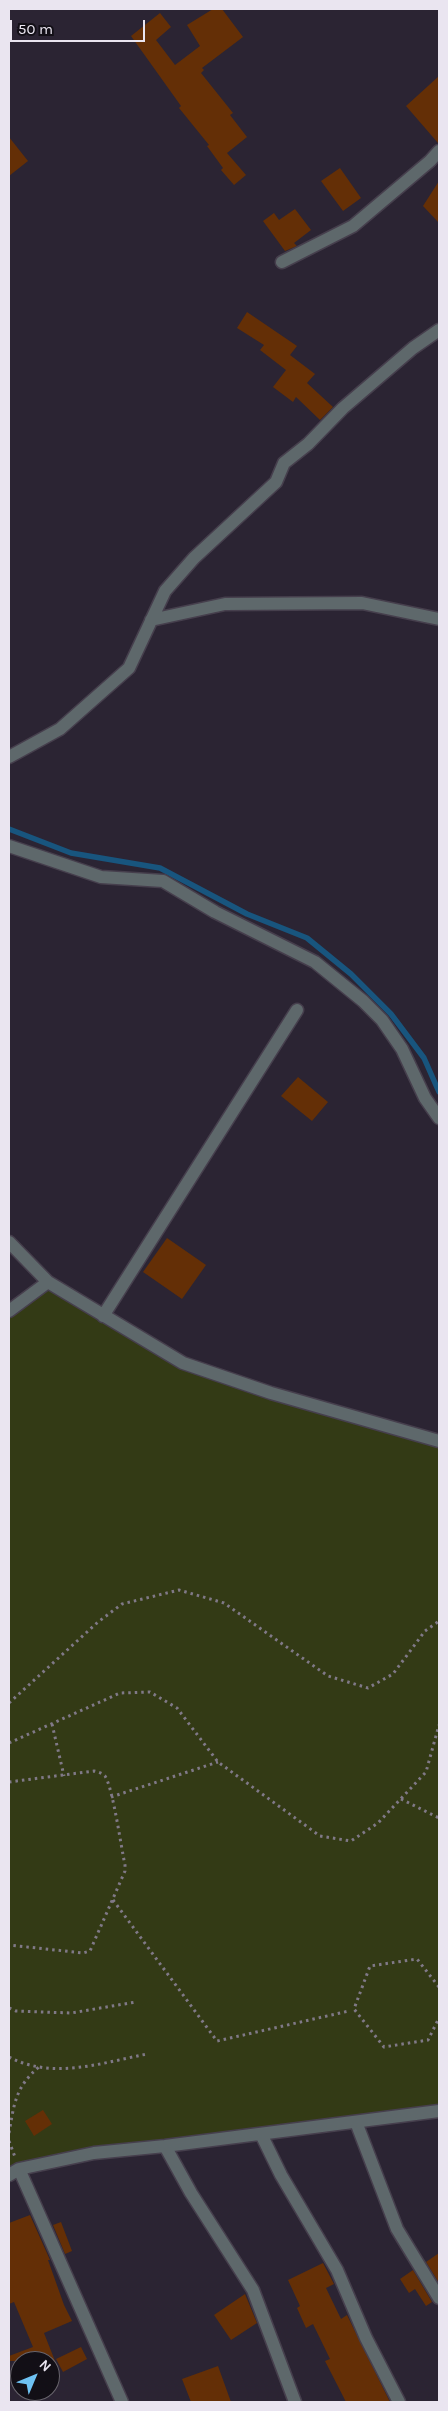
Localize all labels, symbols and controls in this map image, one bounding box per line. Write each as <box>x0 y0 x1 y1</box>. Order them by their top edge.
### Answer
scale bar <box>12 10 148 42</box>
text: 50 m <box>18 20 53 38</box>
north arrow <box>10 2351 60 2401</box>
text: N <box>36 2356 55 2375</box>

